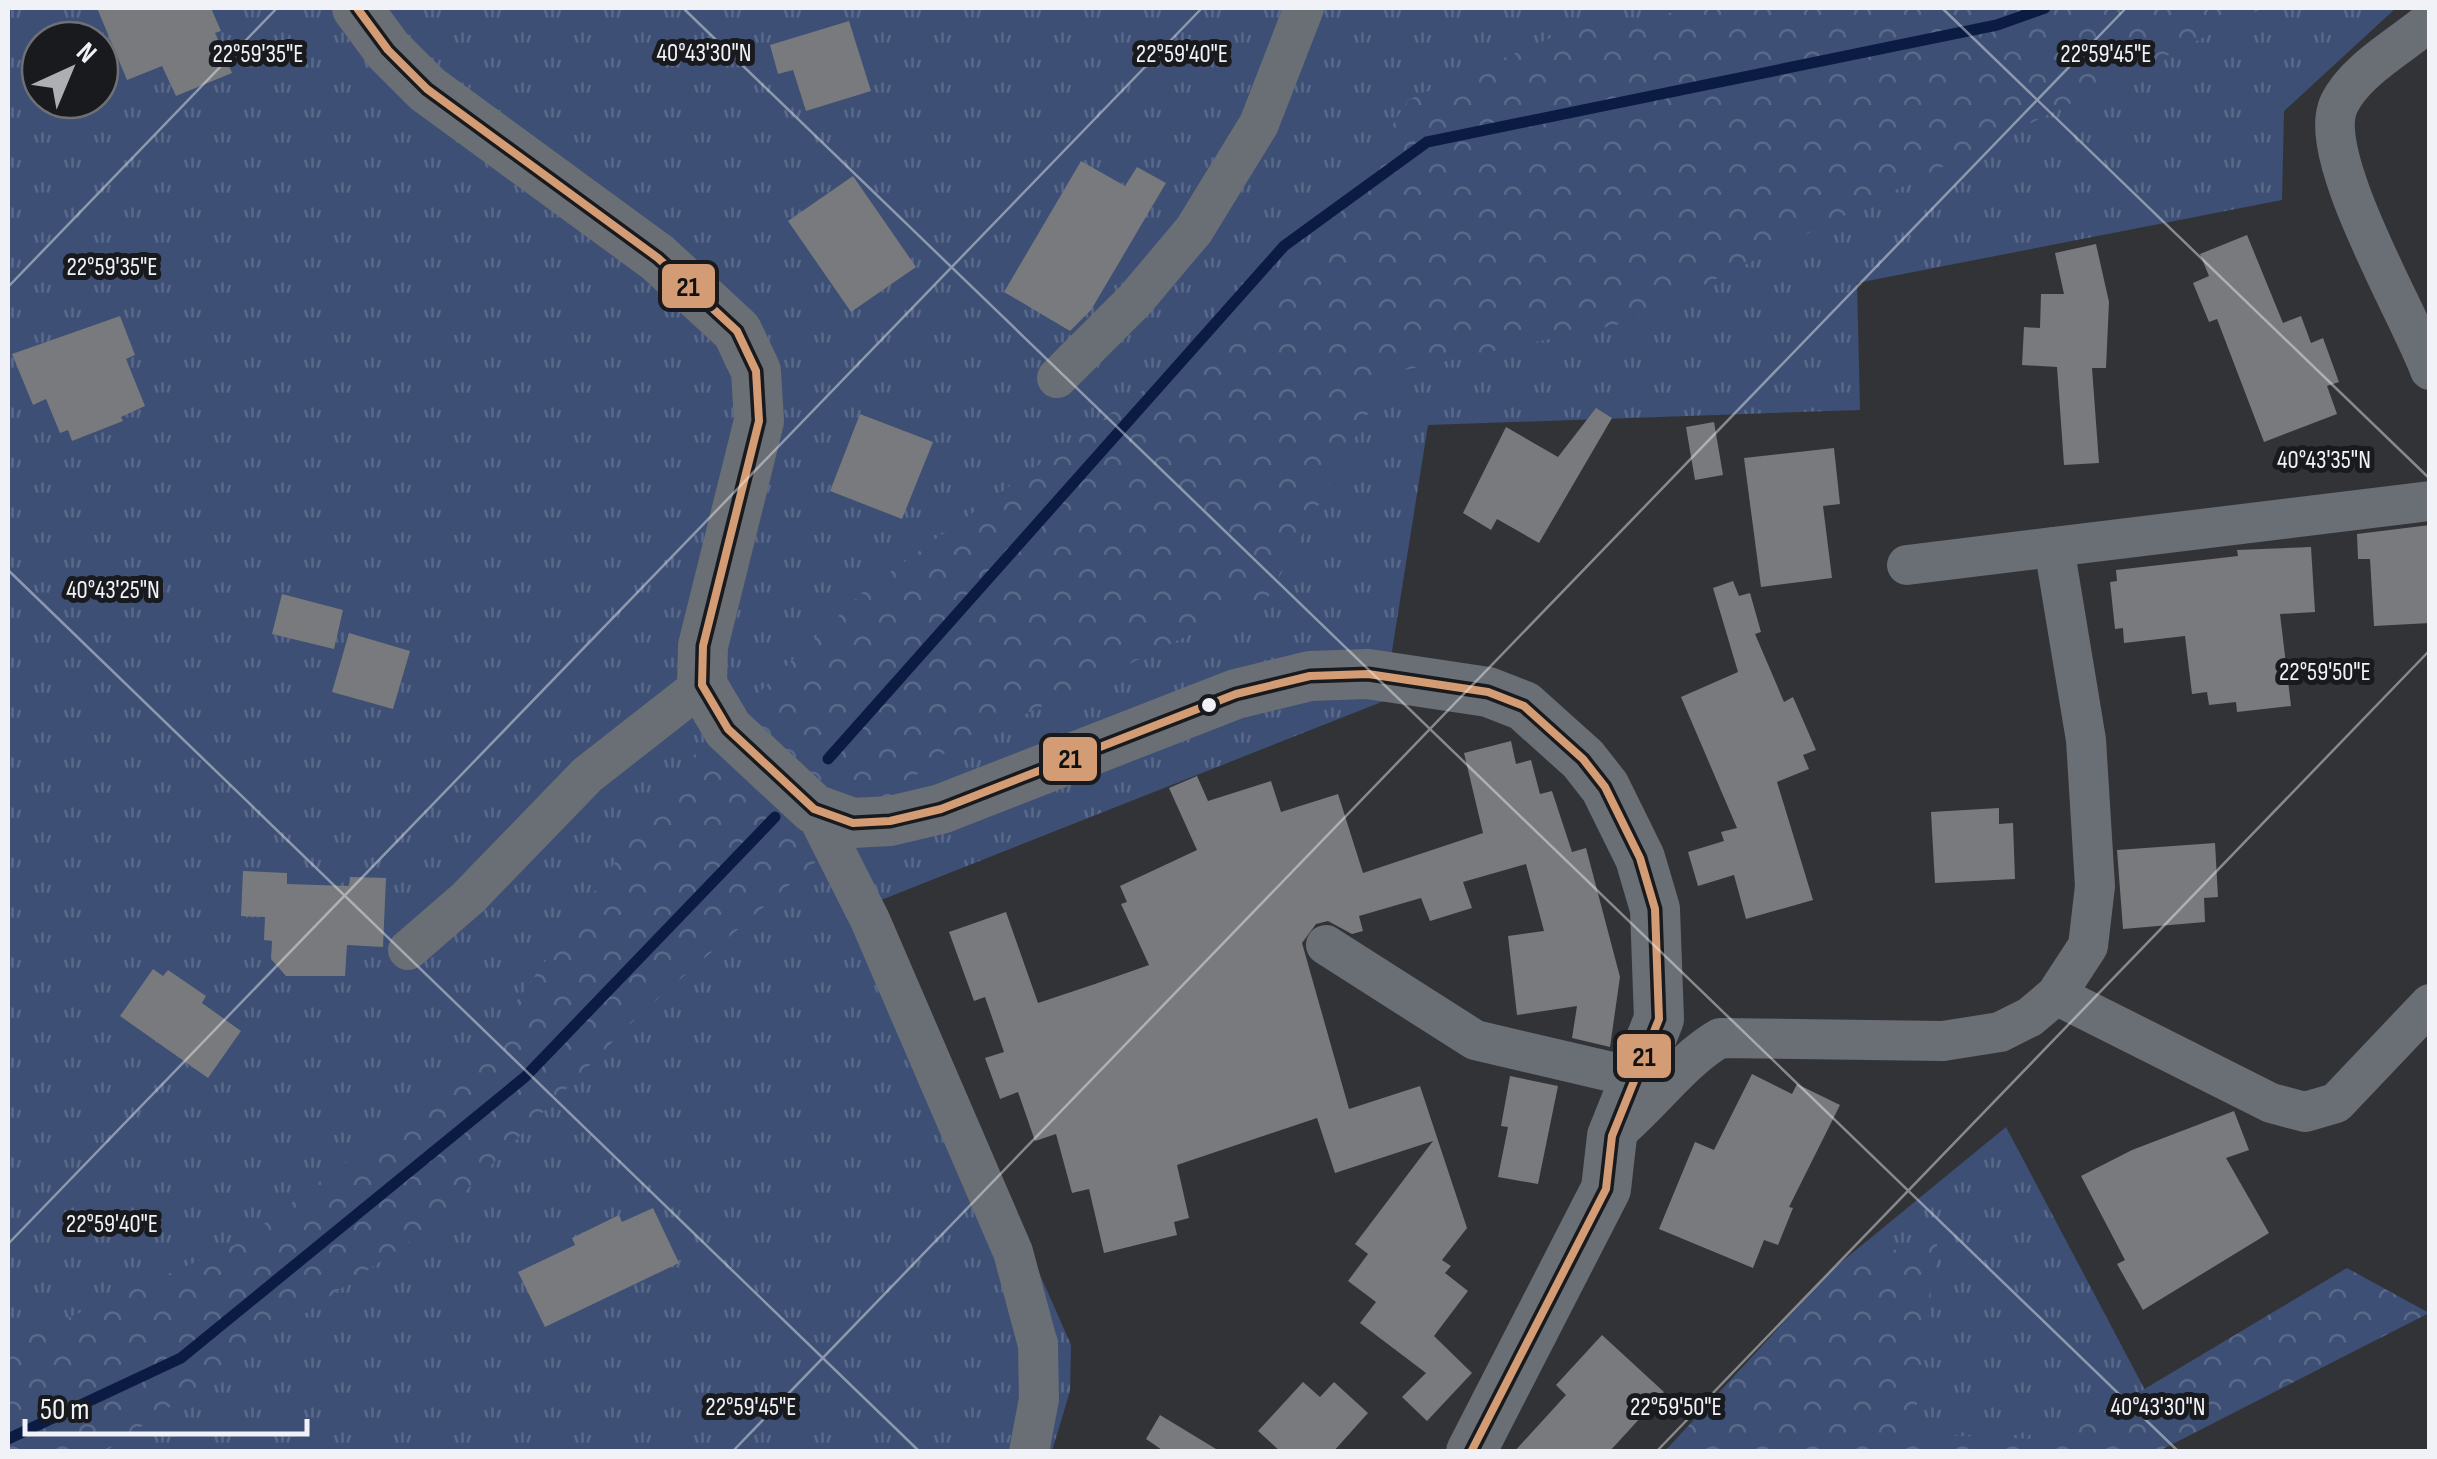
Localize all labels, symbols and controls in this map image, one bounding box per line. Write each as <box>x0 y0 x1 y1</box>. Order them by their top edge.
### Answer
north arrow <box>20 20 120 120</box>
text: N <box>69 36 103 70</box>
text: 40°43'30"N <box>657 38 751 69</box>
text: 22°59'35"E <box>212 39 304 70</box>
text: 22°59'40"E <box>1136 39 1228 70</box>
text: 22°59'45"E <box>2060 39 2152 70</box>
text: 22°59'35"E <box>66 252 158 283</box>
line badge: 21 <box>660 262 717 310</box>
text: 21 <box>676 271 700 304</box>
text: 40°43'35"N <box>2277 445 2371 476</box>
text: 40°43'25"N <box>66 575 160 606</box>
text: 22°59'50"E <box>2279 657 2371 688</box>
unlabelled marker <box>1199 695 1219 715</box>
line badge: 21 <box>1041 735 1099 783</box>
text: 21 <box>1058 743 1082 776</box>
line badge: 21 <box>1615 1032 1673 1080</box>
text: 21 <box>1632 1041 1656 1074</box>
text: 22°59'40"E <box>66 1209 158 1240</box>
scale bar <box>25 1374 308 1436</box>
text: 50 m <box>40 1392 89 1428</box>
text: 22°59'45"E <box>705 1392 797 1423</box>
text: 22°59'50"E <box>1630 1392 1722 1423</box>
text: 40°43'30"N <box>2111 1392 2205 1423</box>

